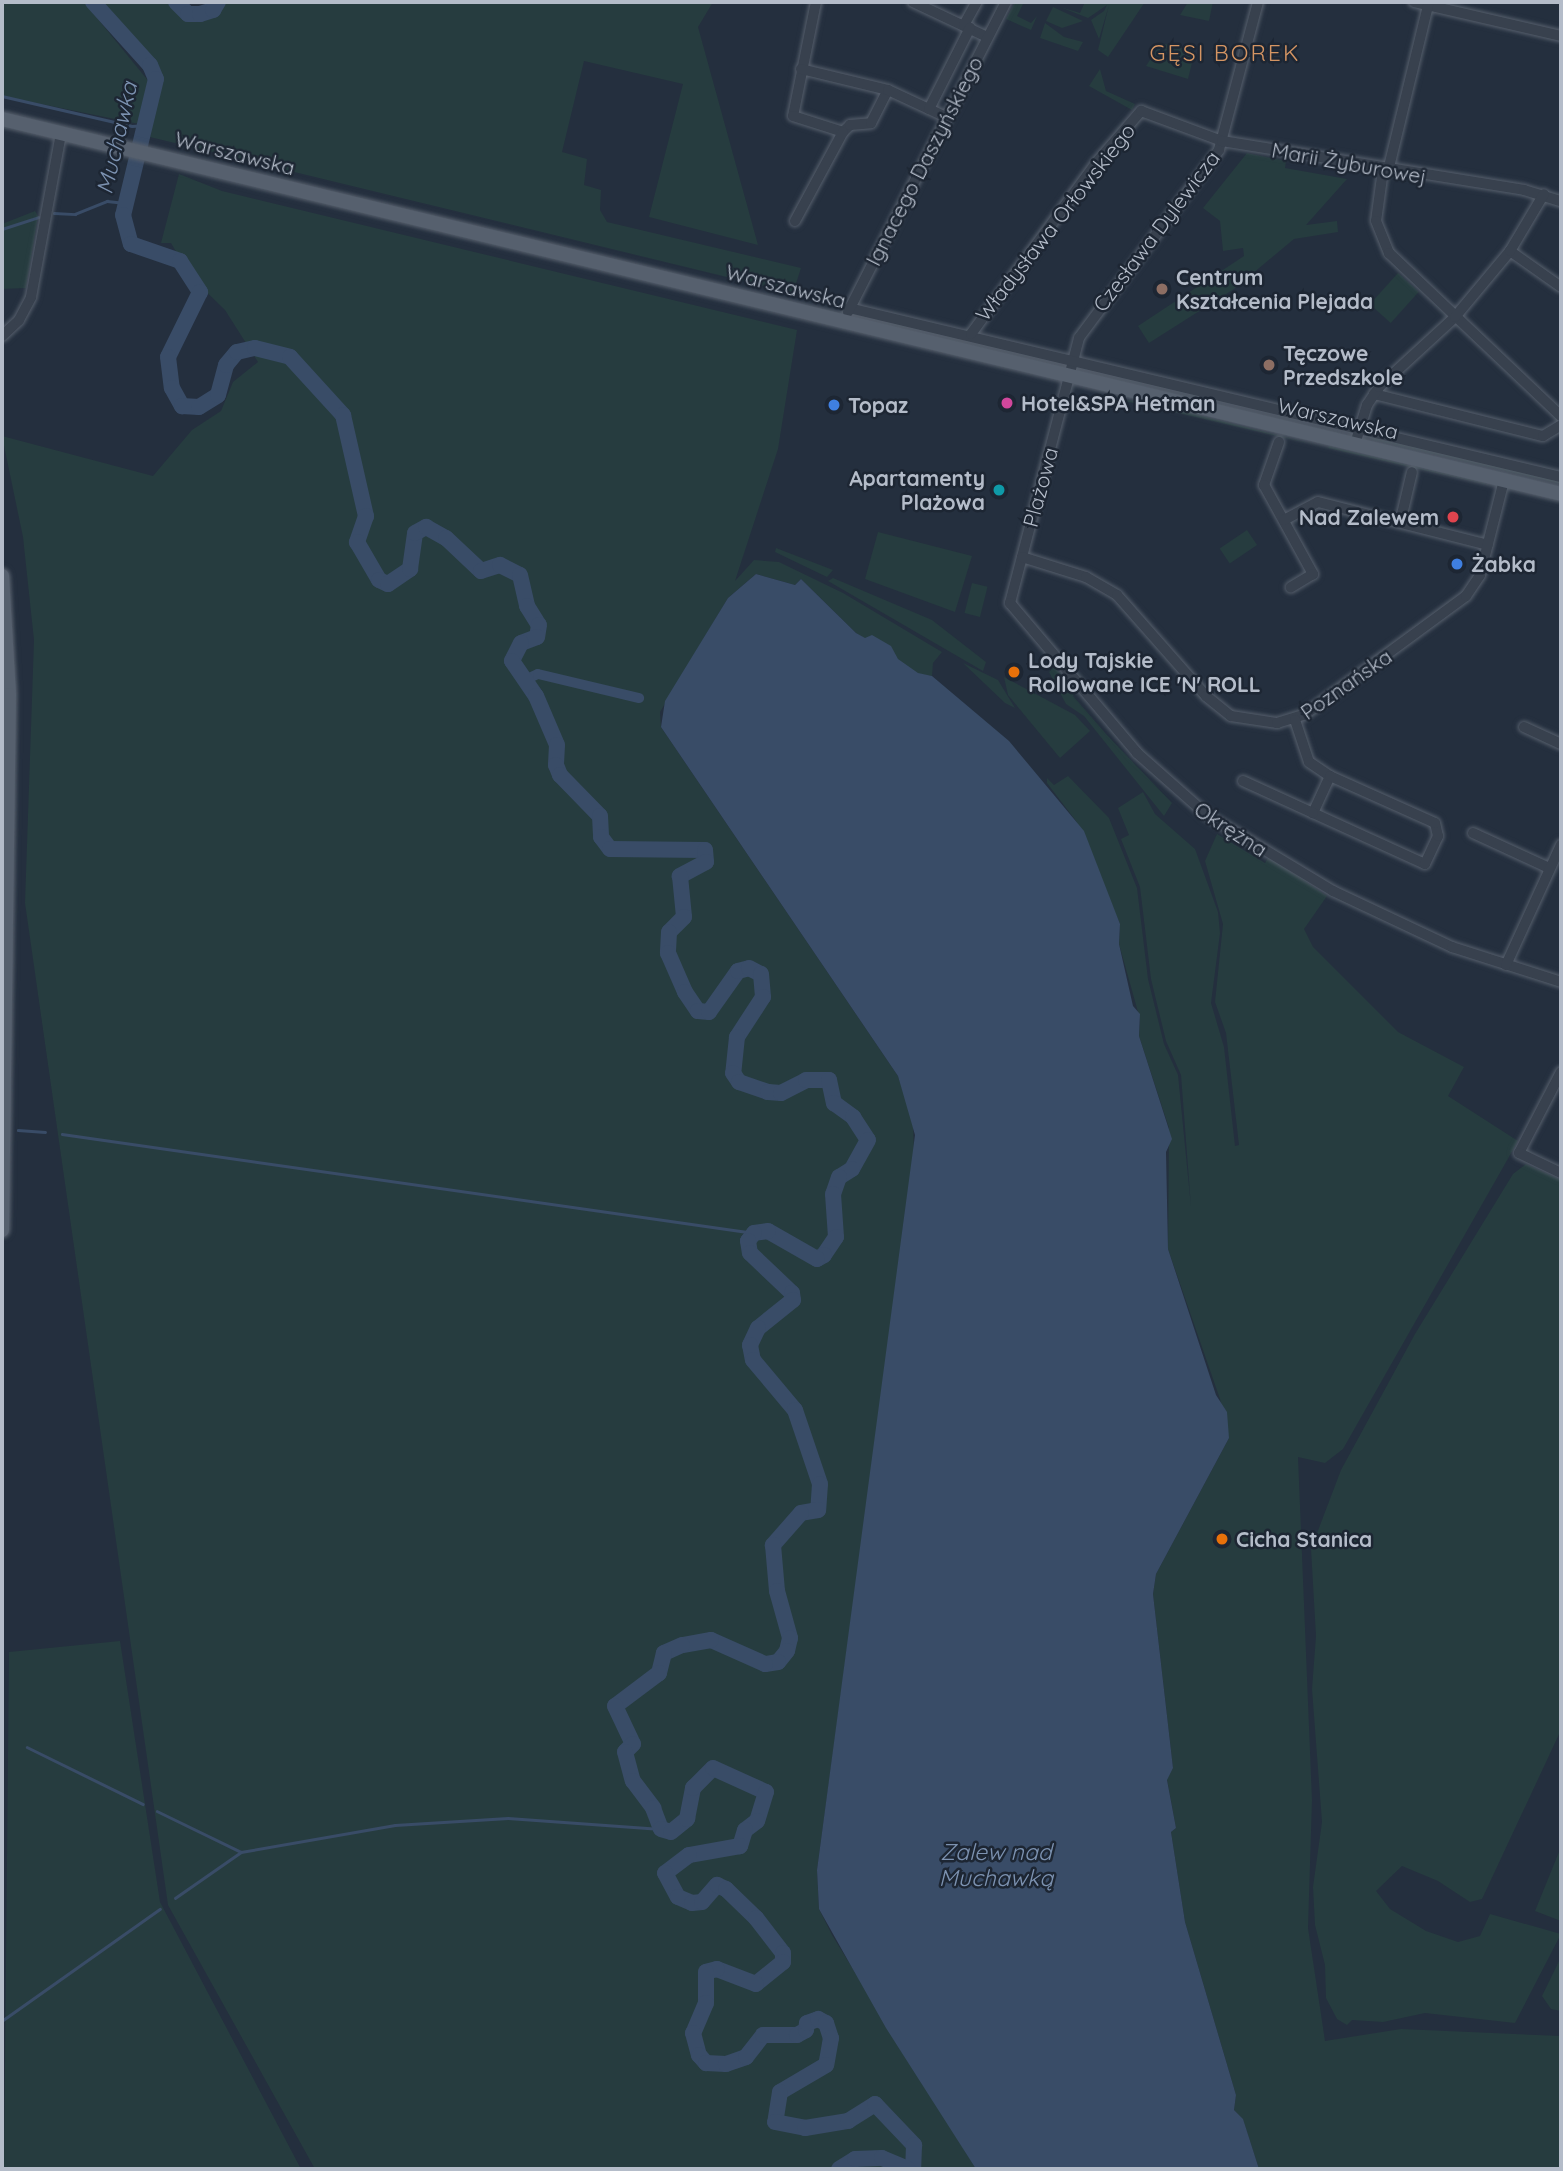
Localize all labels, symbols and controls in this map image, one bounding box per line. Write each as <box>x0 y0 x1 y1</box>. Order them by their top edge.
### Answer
district label: GĘSI BOREK <box>1151 39 1299 67</box>
street label: Ignacego Daszyńskiego <box>860 52 988 270</box>
water label: Muchawka <box>91 79 143 197</box>
street label: Władysława Orłowskiego <box>970 118 1140 326</box>
street label: Warszawska <box>172 126 298 180</box>
street label: Marii Żyburowej <box>1270 137 1428 189</box>
street label: Czesława Dylewicza <box>1087 146 1225 316</box>
street label: Warszawska <box>723 259 849 313</box>
place label: Centrum Kształcenia Plejada <box>1176 264 1373 314</box>
marker: Centrum Kształcenia Plejada <box>1154 281 1170 297</box>
place label: Tęczowe Przedszkole <box>1283 340 1403 390</box>
marker: Tęczowe Przedszkole <box>1261 357 1277 373</box>
place label: Hotel&SPA Hetman <box>1021 390 1215 416</box>
place label: Topaz <box>848 392 908 418</box>
street label: Warszawska <box>1275 392 1401 444</box>
marker: Hotel&SPA Hetman <box>999 395 1015 411</box>
marker: Topaz <box>826 397 842 413</box>
street label: Plażowa <box>1017 444 1063 530</box>
place label: Apartamenty Plażowa <box>849 465 985 515</box>
marker: Apartamenty Plażowa <box>991 482 1007 498</box>
place label: Nad Zalewem <box>1299 504 1439 530</box>
marker: Nad Zalewem <box>1445 509 1461 525</box>
place label: Żabka <box>1471 551 1536 577</box>
marker: Żabka <box>1449 556 1465 572</box>
street label: Poznańska <box>1296 643 1396 725</box>
place label: Lody Tajskie Rollowane ICE 'N' ROLL <box>1028 647 1261 697</box>
marker: Lody Tajskie Rollowane ICE 'N' ROLL <box>1006 664 1022 680</box>
street label: Okrężna <box>1190 796 1272 862</box>
place label: Cicha Stanica <box>1236 1526 1372 1552</box>
marker: Cicha Stanica <box>1214 1531 1230 1547</box>
water label: Zalew nad Muchawką <box>939 1838 1053 1892</box>

